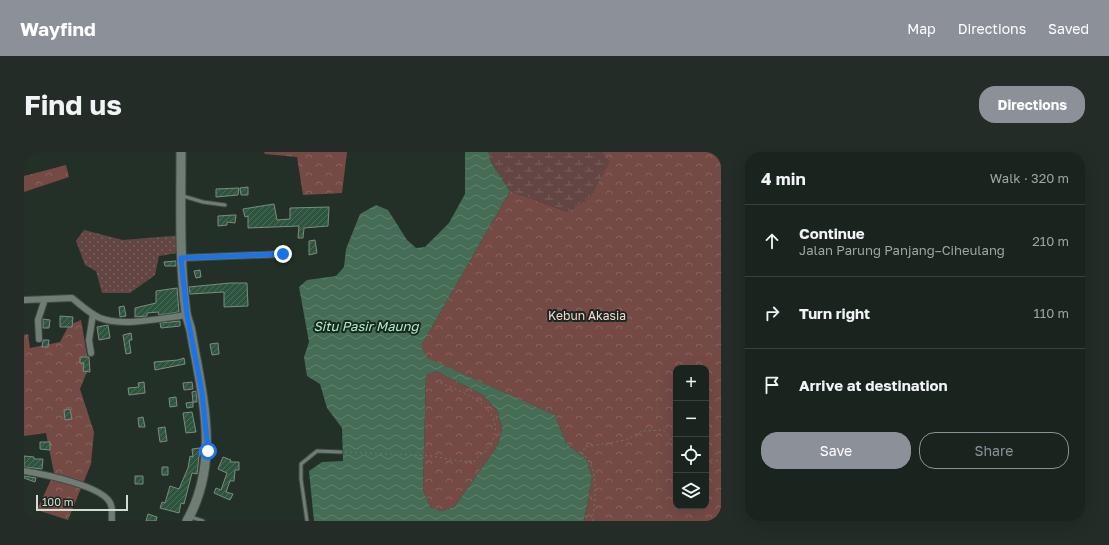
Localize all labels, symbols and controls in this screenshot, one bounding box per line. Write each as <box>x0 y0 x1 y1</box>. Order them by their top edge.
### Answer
text: Wayfind <box>20 17 96 40</box>
text: Map <box>907 20 936 37</box>
text: Directions <box>958 20 1026 37</box>
text: Saved <box>1048 20 1089 37</box>
button: Directions <box>979 86 1085 123</box>
text: Find us <box>24 88 122 121</box>
text: 4 min <box>761 168 806 189</box>
text: Walk · 320 m <box>990 170 1069 186</box>
text: Continue <box>799 224 865 242</box>
icon: ahead <box>761 230 783 252</box>
text: 210 m <box>1032 233 1069 249</box>
text: Jalan Parung Panjang–Ciheulang <box>799 242 1005 258</box>
route end <box>274 245 292 263</box>
icon: right <box>761 302 783 324</box>
text: Turn right <box>799 304 870 322</box>
text: 110 m <box>1034 305 1069 321</box>
park label: Kebun Akasia <box>548 308 626 323</box>
water label: Situ Pasir Maung <box>314 318 419 334</box>
map controls <box>673 365 709 509</box>
button: + <box>673 365 709 401</box>
icon: arrive <box>761 374 783 396</box>
text: Arrive at destination <box>799 376 948 394</box>
button: − <box>673 401 709 437</box>
button: Save <box>761 432 911 469</box>
button: Share <box>919 432 1069 469</box>
button: locate <box>673 437 709 473</box>
route start <box>199 442 217 460</box>
button: layers <box>673 473 709 509</box>
scale bar <box>36 493 128 512</box>
text: 100 m <box>42 495 73 508</box>

